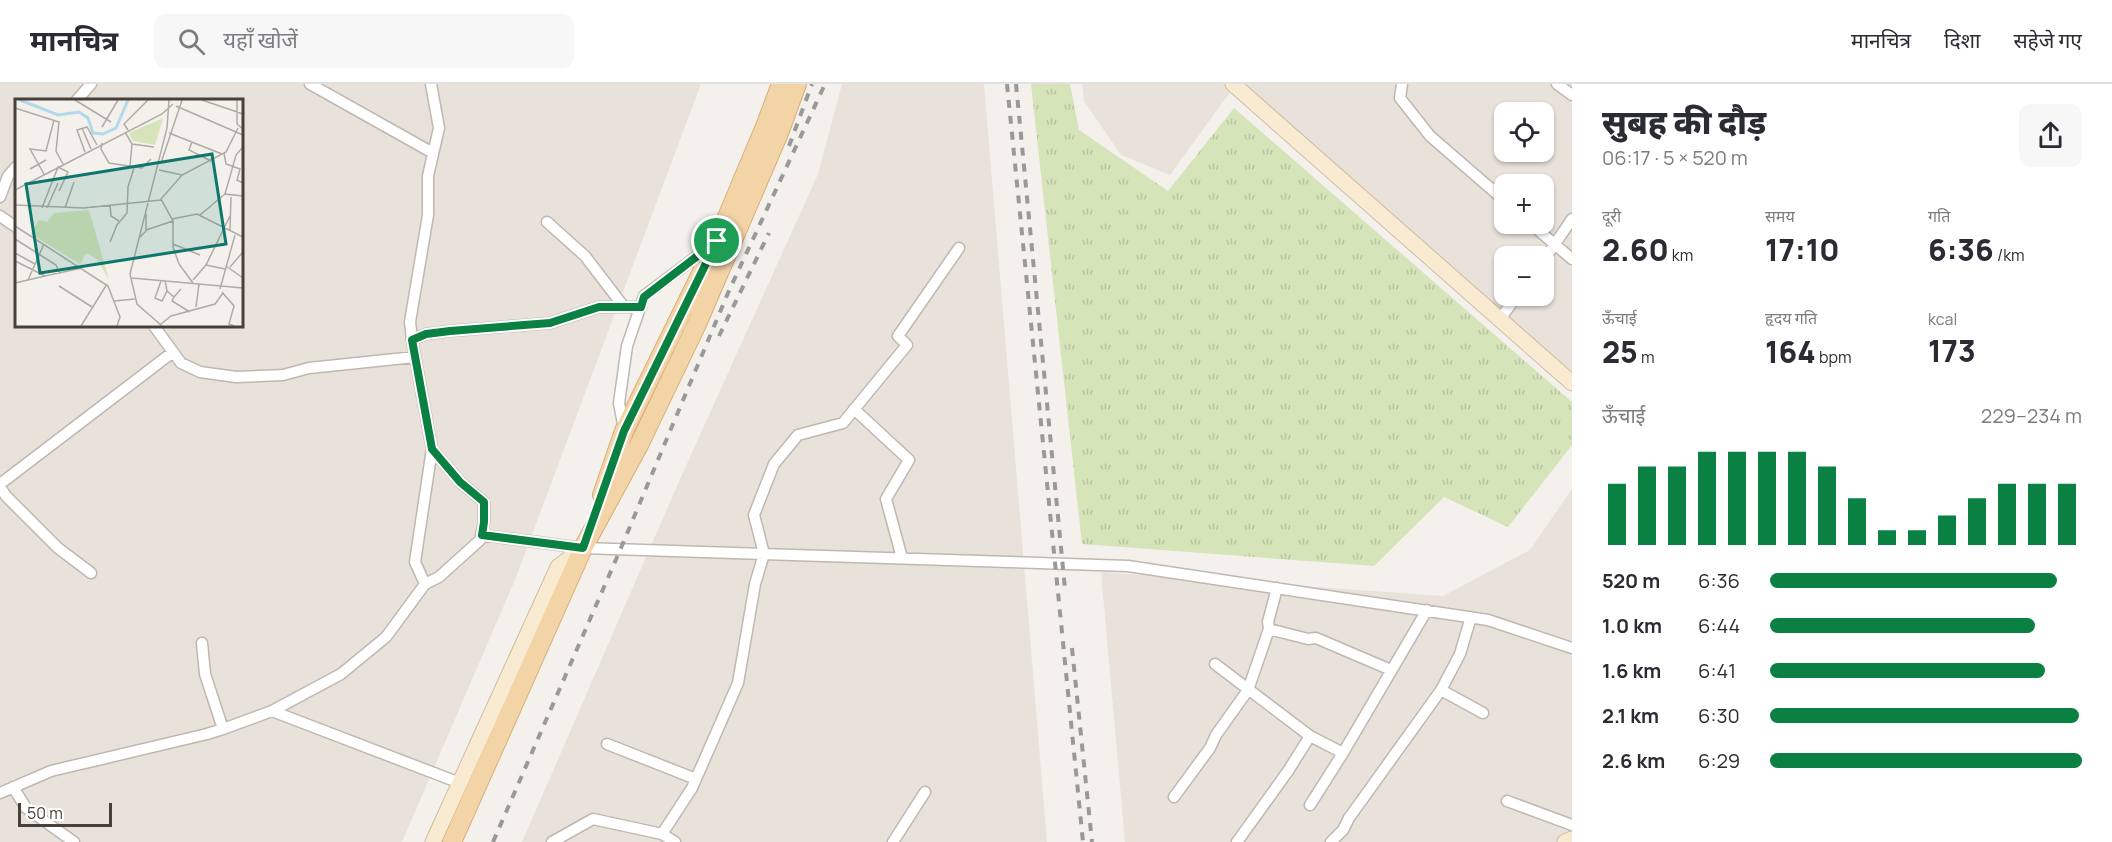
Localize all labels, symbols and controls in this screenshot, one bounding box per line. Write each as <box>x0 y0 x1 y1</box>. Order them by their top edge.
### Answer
search box <box>154 14 574 68</box>
text: मानचित्र <box>30 21 118 59</box>
icon: search <box>175 25 208 58</box>
text: यहाँ खोजें <box>223 25 298 55</box>
text: मानचित्र <box>1851 26 1911 54</box>
text: दिशा <box>1944 26 1980 54</box>
text: सहेजे गए <box>2013 26 2082 54</box>
inset map <box>15 99 243 327</box>
text: सुबह की दौड़ <box>1602 99 1766 144</box>
map controls <box>1494 102 1554 306</box>
button: locate <box>1494 102 1554 162</box>
button: share <box>2019 104 2082 167</box>
text: 06:17 · 5 × 520 m <box>1602 144 1748 171</box>
button: + <box>1494 174 1554 234</box>
text: दूरी <box>1602 205 1621 227</box>
text: समय <box>1765 205 1795 227</box>
text: गति <box>1928 205 1950 227</box>
pin <box>691 215 742 266</box>
icon: arrive <box>700 224 733 257</box>
text: 2.60 <box>1602 229 1669 270</box>
text: 17:10 <box>1765 229 1840 270</box>
text: 6:36 <box>1928 229 1994 270</box>
text: km <box>1669 244 1693 266</box>
text: /km <box>1994 244 2025 266</box>
button: − <box>1494 246 1554 306</box>
text: ऊँचाई <box>1602 307 1637 329</box>
text: हृदय गति <box>1765 307 1817 329</box>
text: kcal <box>1928 308 1957 330</box>
text: 173 <box>1928 330 1976 371</box>
text: 25 <box>1602 331 1638 372</box>
text: 164 <box>1765 331 1816 372</box>
text: m <box>1638 346 1655 368</box>
text: bpm <box>1816 346 1851 368</box>
text: ऊँचाई <box>1602 402 1645 429</box>
text: 229–234 m <box>1981 402 2082 429</box>
text: 520 m <box>1602 567 1660 594</box>
text: 6:36 <box>1698 567 1740 594</box>
text: 1.0 km <box>1602 612 1662 639</box>
text: 6:44 <box>1698 612 1740 639</box>
text: 1.6 km <box>1602 657 1661 684</box>
text: 6:41 <box>1698 657 1736 684</box>
text: 2.1 km <box>1602 702 1659 729</box>
text: 6:30 <box>1698 702 1740 729</box>
text: 2.6 km <box>1602 747 1665 774</box>
text: 6:29 <box>1698 747 1740 774</box>
scale bar <box>18 800 112 828</box>
text: 50 m <box>27 802 63 824</box>

